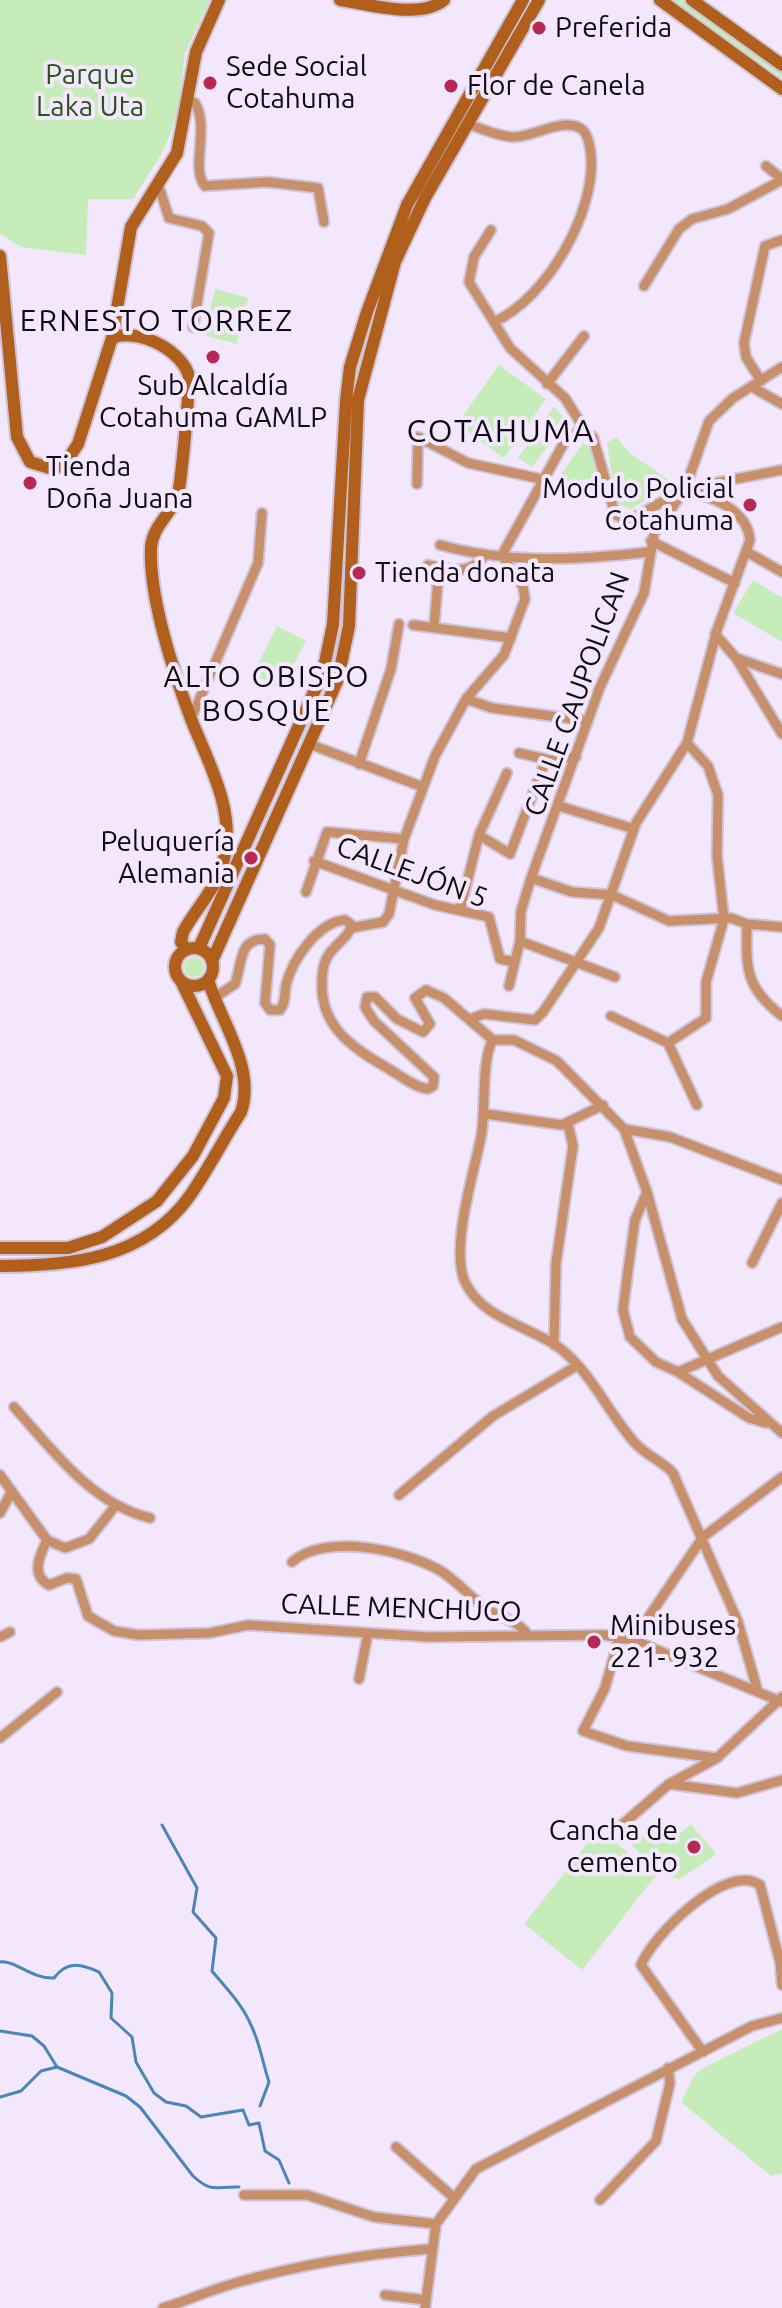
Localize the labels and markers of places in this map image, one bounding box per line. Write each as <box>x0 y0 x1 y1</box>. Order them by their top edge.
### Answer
place label: Preferida <box>555 11 672 45</box>
marker: Preferida <box>530 19 548 37</box>
place label: Sede Social Cotahuma <box>226 50 367 116</box>
place label: Flor de Canela <box>467 69 646 103</box>
marker: Sede Social Cotahuma <box>201 74 219 92</box>
marker: Flor de Canela <box>442 77 460 95</box>
marker: Sub Alcaldía Cotahuma GAMLP <box>204 348 222 366</box>
place label: Sub Alcaldía Cotahuma GAMLP <box>99 369 327 435</box>
place label: Tienda Doña Juana <box>46 450 193 516</box>
place label: Modulo Policial Cotahuma <box>542 472 734 538</box>
marker: Tienda Doña Juana <box>21 474 39 492</box>
marker: Modulo Policial Cotahuma <box>741 496 759 514</box>
place label: Tienda donata <box>375 556 555 590</box>
marker: Tienda donata <box>350 564 368 582</box>
place label: Peluquería Alemania <box>100 825 235 891</box>
marker: Peluquería Alemania <box>242 849 260 867</box>
place label: Minibuses 221- 932 <box>610 1609 736 1675</box>
marker: Minibuses 221- 932 <box>585 1633 603 1651</box>
place label: Cancha de cemento <box>549 1814 678 1880</box>
marker: Cancha de cemento <box>685 1838 703 1856</box>

